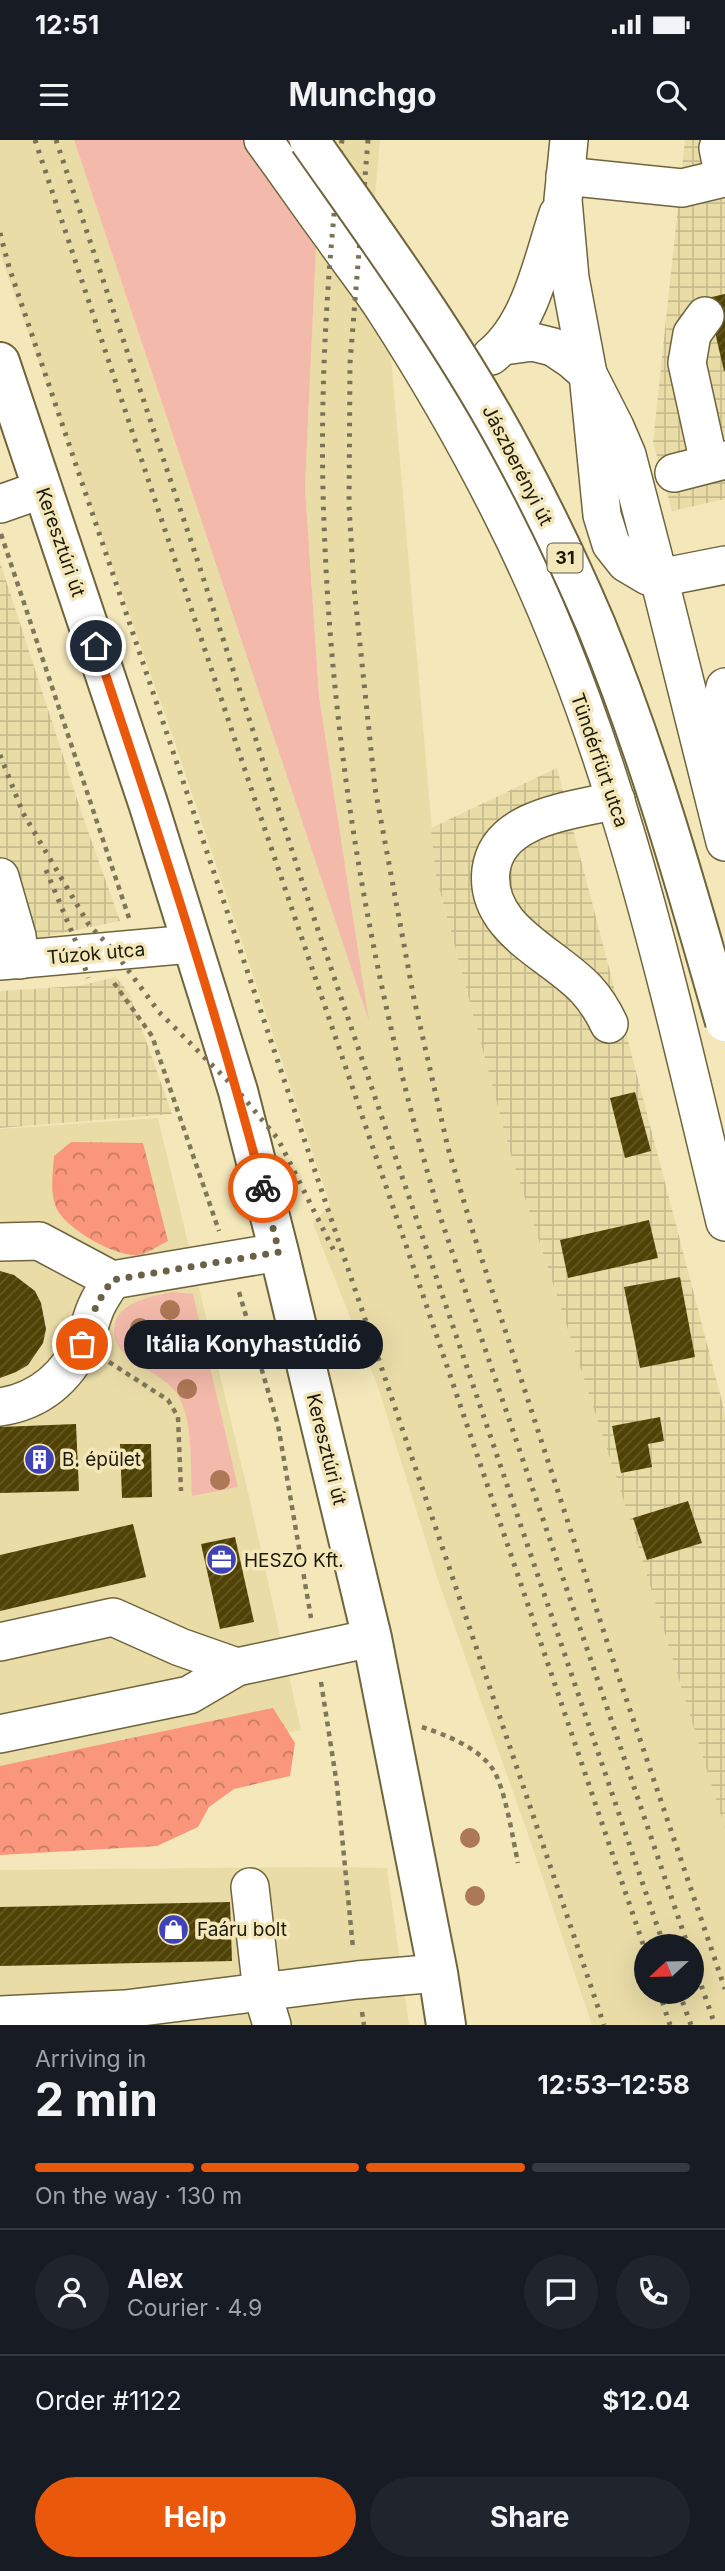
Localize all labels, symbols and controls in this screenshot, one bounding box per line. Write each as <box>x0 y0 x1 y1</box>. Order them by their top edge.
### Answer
text: 12:51 <box>35 9 99 40</box>
text: Munchgo <box>288 75 437 114</box>
icon: menu <box>35 76 73 114</box>
icon: search <box>652 76 690 114</box>
street label: Jászberényi út <box>477 401 558 529</box>
street label: Keresztúri út <box>31 485 90 600</box>
road number: 31 <box>548 544 582 572</box>
pin <box>66 616 126 676</box>
icon: home <box>77 627 115 665</box>
street label: Tündérfürt utca <box>566 690 633 830</box>
street label: Túzok utca <box>46 938 146 969</box>
courier <box>228 1153 298 1223</box>
icon: bike <box>244 1169 282 1207</box>
pin <box>52 1314 112 1374</box>
callout: Itália Konyhastúdió <box>124 1320 383 1368</box>
icon: bag <box>63 1325 101 1363</box>
text: Itália Konyhastúdió <box>146 1330 361 1358</box>
street label: Keresztúri út <box>302 1391 351 1507</box>
building icon: B. épület <box>22 1442 56 1476</box>
place label: B. épület <box>62 1448 141 1471</box>
office icon: HESZO Kft. <box>204 1543 238 1577</box>
place label: HESZO Kft. <box>244 1549 344 1572</box>
shop icon: Faáru bolt <box>157 1912 191 1946</box>
place label: Faáru bolt <box>197 1918 287 1941</box>
north arrow <box>634 1934 704 2004</box>
map controls <box>634 1934 704 2004</box>
text: Arriving in <box>35 2045 146 2073</box>
text: 12:53–12:58 <box>538 2069 690 2100</box>
text: 2 min <box>35 2071 158 2127</box>
text: On the way · 130 m <box>35 2182 242 2210</box>
button: person <box>35 2255 109 2329</box>
button: chat <box>524 2255 598 2329</box>
button: phone <box>616 2255 690 2329</box>
text: Alex <box>127 2263 184 2294</box>
text: Courier · 4.9 <box>127 2294 262 2322</box>
text: Order #1122 <box>35 2385 182 2416</box>
text: $12.04 <box>602 2385 690 2416</box>
button: Help <box>35 2477 356 2557</box>
button: Share <box>370 2477 690 2557</box>

